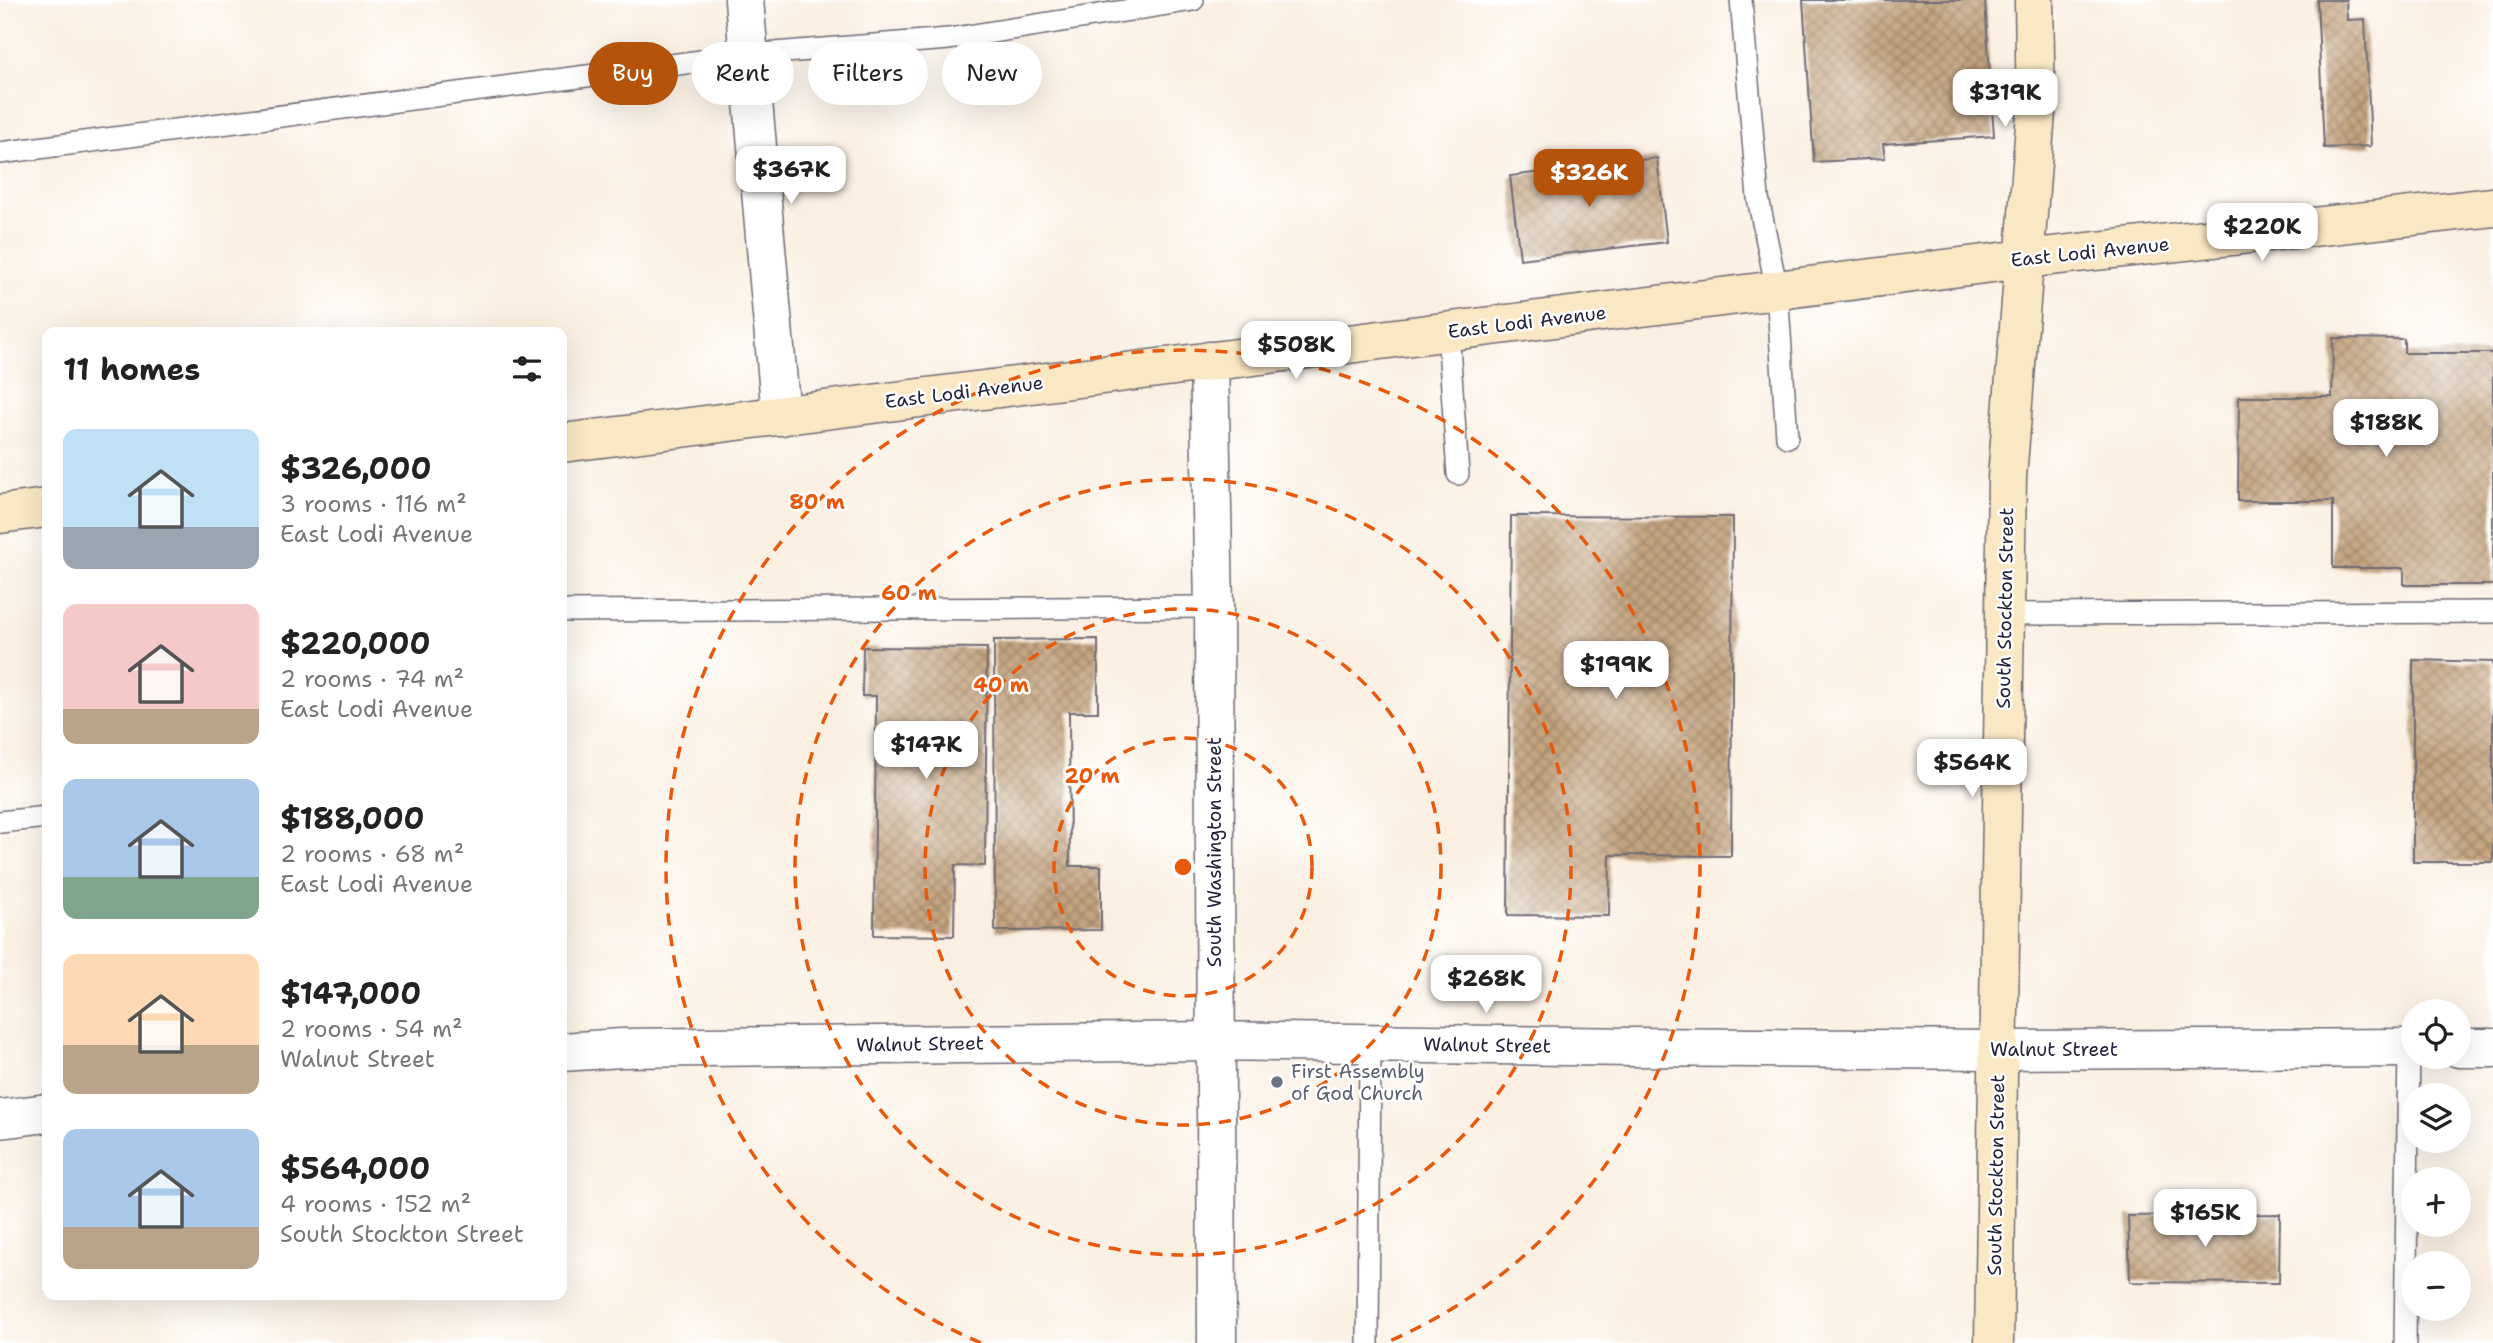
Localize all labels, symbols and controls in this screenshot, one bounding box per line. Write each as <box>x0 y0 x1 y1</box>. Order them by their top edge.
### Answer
chip: Buy <box>588 42 678 105</box>
chip: Rent <box>692 42 794 105</box>
chip: Filters <box>808 42 928 105</box>
chip: New <box>942 42 1042 105</box>
pin: $319K <box>1956 69 2054 129</box>
text: $319K <box>1969 77 2041 107</box>
pin: $367K <box>742 146 840 206</box>
pin: $326K <box>1540 150 1638 209</box>
text: $367K <box>752 154 830 184</box>
text: $326K <box>1550 157 1628 187</box>
pin: $220K <box>2213 204 2311 263</box>
text: $220K <box>2223 211 2301 241</box>
street label: East Lodi Avenue <box>2009 231 2171 273</box>
street label: East Lodi Avenue <box>1446 300 1608 344</box>
pin: $508K <box>1247 322 1345 381</box>
text: $508K <box>1257 329 1335 359</box>
text: 11 homes <box>63 349 200 390</box>
icon: filters <box>508 350 546 388</box>
street label: East Lodi Avenue <box>883 370 1045 414</box>
pin: $188K <box>2337 400 2435 459</box>
text: $188K <box>2349 407 2423 437</box>
text: $326,000 <box>280 448 431 489</box>
icon: home <box>119 457 203 541</box>
text: 80 m <box>789 488 845 516</box>
text: 3 rooms · 116 m² <box>280 489 467 519</box>
street label: South Stockton Street <box>1991 507 2019 709</box>
text: East Lodi Avenue <box>280 519 473 549</box>
text: 60 m <box>881 579 937 607</box>
text: $220,000 <box>280 623 430 664</box>
icon: home <box>119 632 203 716</box>
pin: $199K <box>1567 642 1665 701</box>
text: $199K <box>1580 649 1652 679</box>
text: 2 rooms · 74 m² <box>280 664 464 694</box>
text: 40 m <box>973 671 1029 699</box>
text: East Lodi Avenue <box>280 694 473 724</box>
pin: $147K <box>877 722 975 781</box>
text: $147K <box>890 729 962 759</box>
street label: South Washington Street <box>1202 737 1227 967</box>
pin: $564K <box>1923 740 2021 799</box>
text: $564K <box>1933 747 2011 777</box>
text: 20 m <box>1064 762 1120 790</box>
text: $188,000 <box>280 798 425 839</box>
icon: home <box>119 807 203 891</box>
text: 2 rooms · 68 m² <box>280 839 464 869</box>
centre of rings <box>1171 855 1195 879</box>
text: East Lodi Avenue <box>280 869 473 899</box>
pin: $268K <box>1437 956 1535 1015</box>
text: $268K <box>1447 963 1525 993</box>
text: $147,000 <box>280 973 421 1014</box>
icon: home <box>119 982 203 1066</box>
map controls <box>2401 999 2471 1321</box>
button: locate <box>2401 999 2471 1069</box>
text: 2 rooms · 54 m² <box>280 1014 463 1044</box>
street label: Walnut Street <box>856 1030 984 1058</box>
street label: Walnut Street <box>1423 1031 1551 1059</box>
street label: Walnut Street <box>1990 1037 2118 1062</box>
text: Walnut Street <box>280 1044 435 1074</box>
place label: First Assembly of God Church <box>1291 1059 1425 1106</box>
marker: First Assembly of God Church <box>1269 1074 1285 1090</box>
street label: South Stockton Street <box>1982 1074 2010 1276</box>
button: layers <box>2401 1083 2471 1153</box>
text: $564,000 <box>280 1148 430 1189</box>
icon: home <box>119 1157 203 1241</box>
button: + <box>2401 1167 2471 1237</box>
text: 4 rooms · 152 m² <box>280 1189 471 1219</box>
pin: $165K <box>2156 1190 2254 1249</box>
text: $165K <box>2170 1197 2240 1227</box>
text: South Stockton Street <box>280 1219 524 1249</box>
button: − <box>2401 1251 2471 1321</box>

